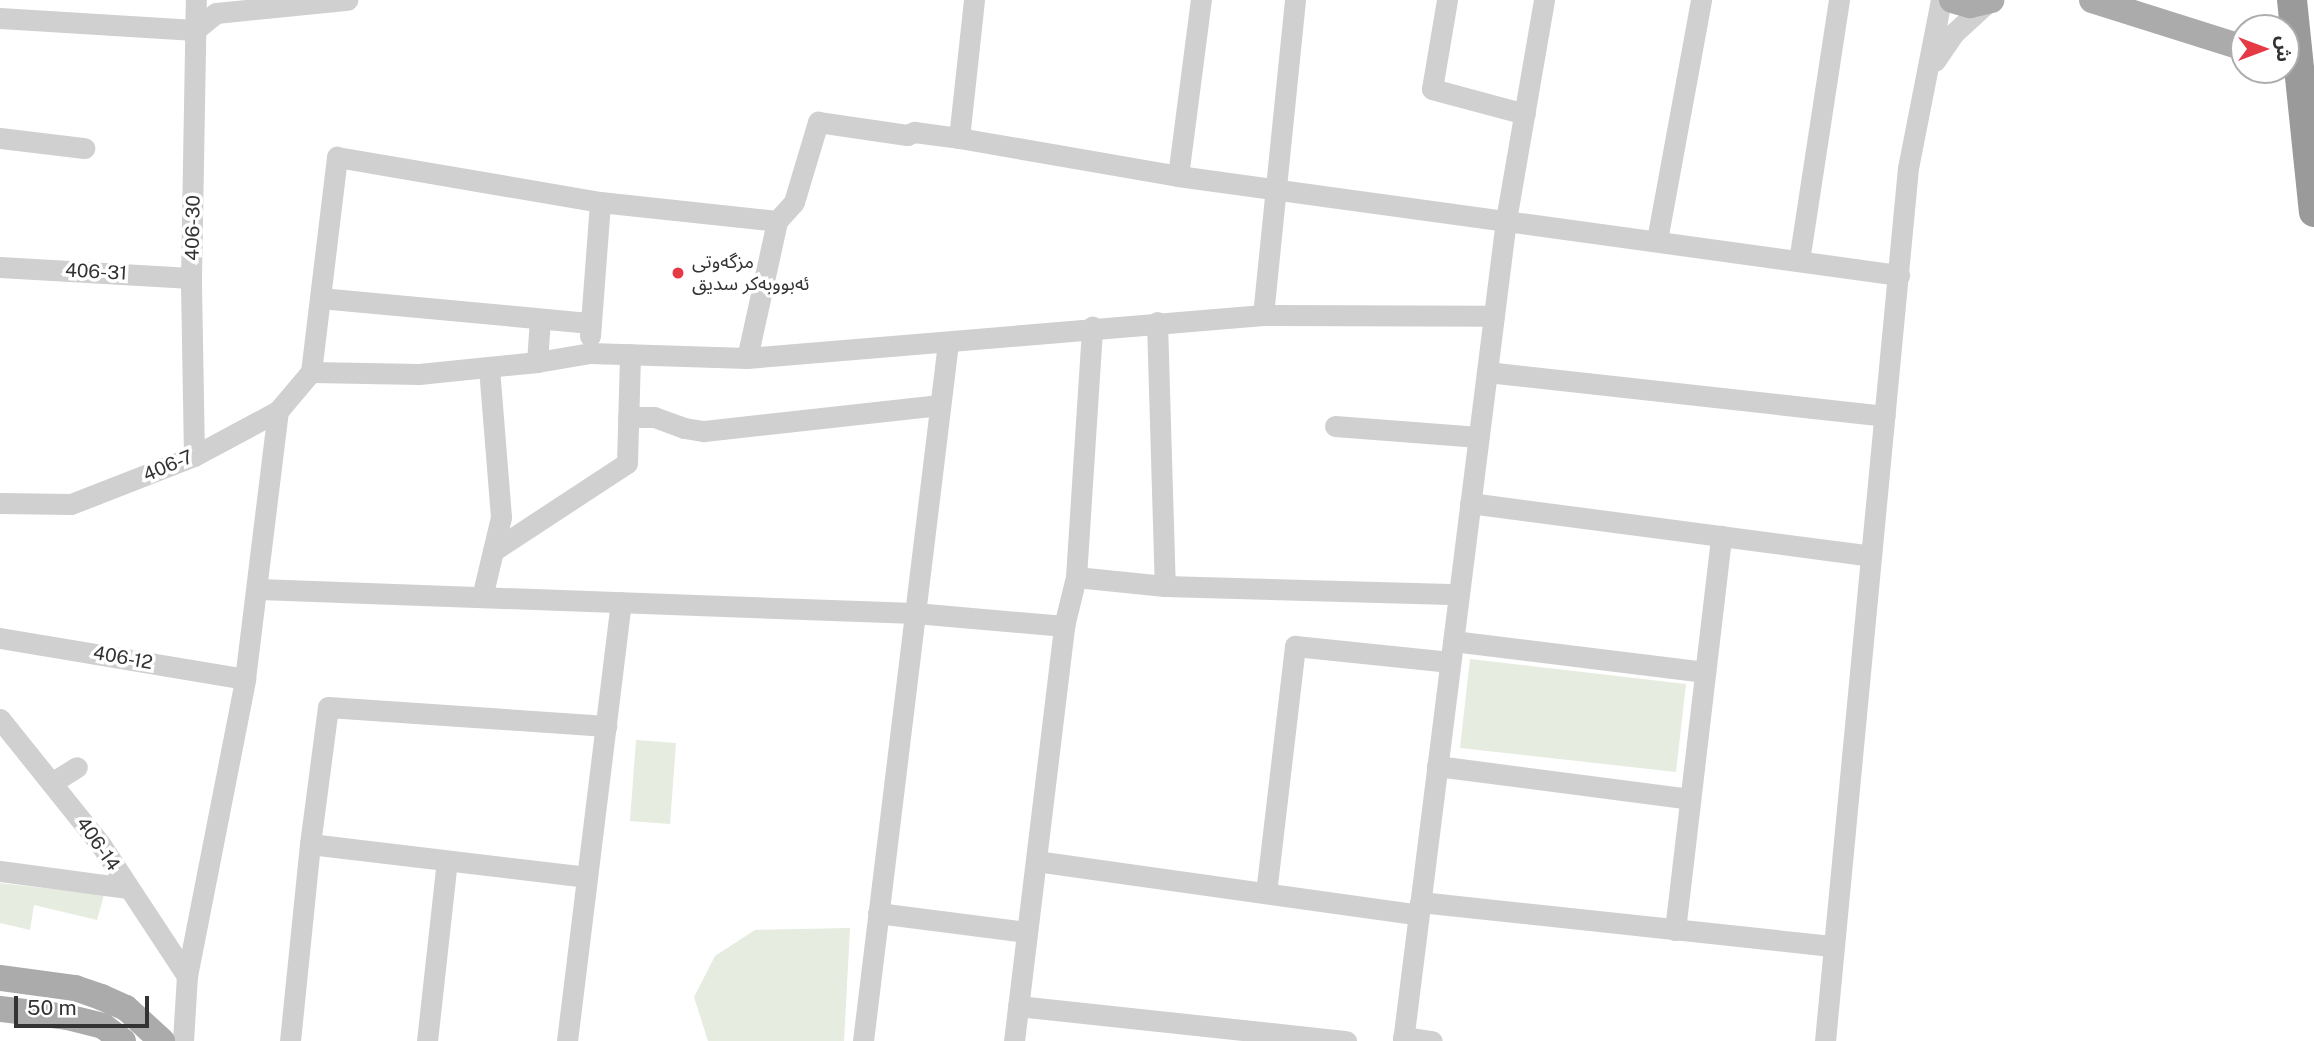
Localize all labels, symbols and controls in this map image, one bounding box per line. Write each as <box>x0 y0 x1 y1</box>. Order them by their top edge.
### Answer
north arrow <box>2230 14 2300 84</box>
text: ش <box>2273 36 2295 62</box>
street label: 406-30 <box>181 195 205 261</box>
place label: مزگەوتی ئەبووبەکر سدیق <box>692 251 809 295</box>
street label: 406-31 <box>64 259 128 285</box>
marker: مزگەوتی ئەبووبەکر سدیق <box>670 265 686 281</box>
street label: 406-7 <box>140 445 196 487</box>
street label: 406-12 <box>91 642 155 674</box>
street label: 406-14 <box>71 813 125 875</box>
scale bar <box>18 982 152 1026</box>
text: 50 m <box>27 995 77 1020</box>

